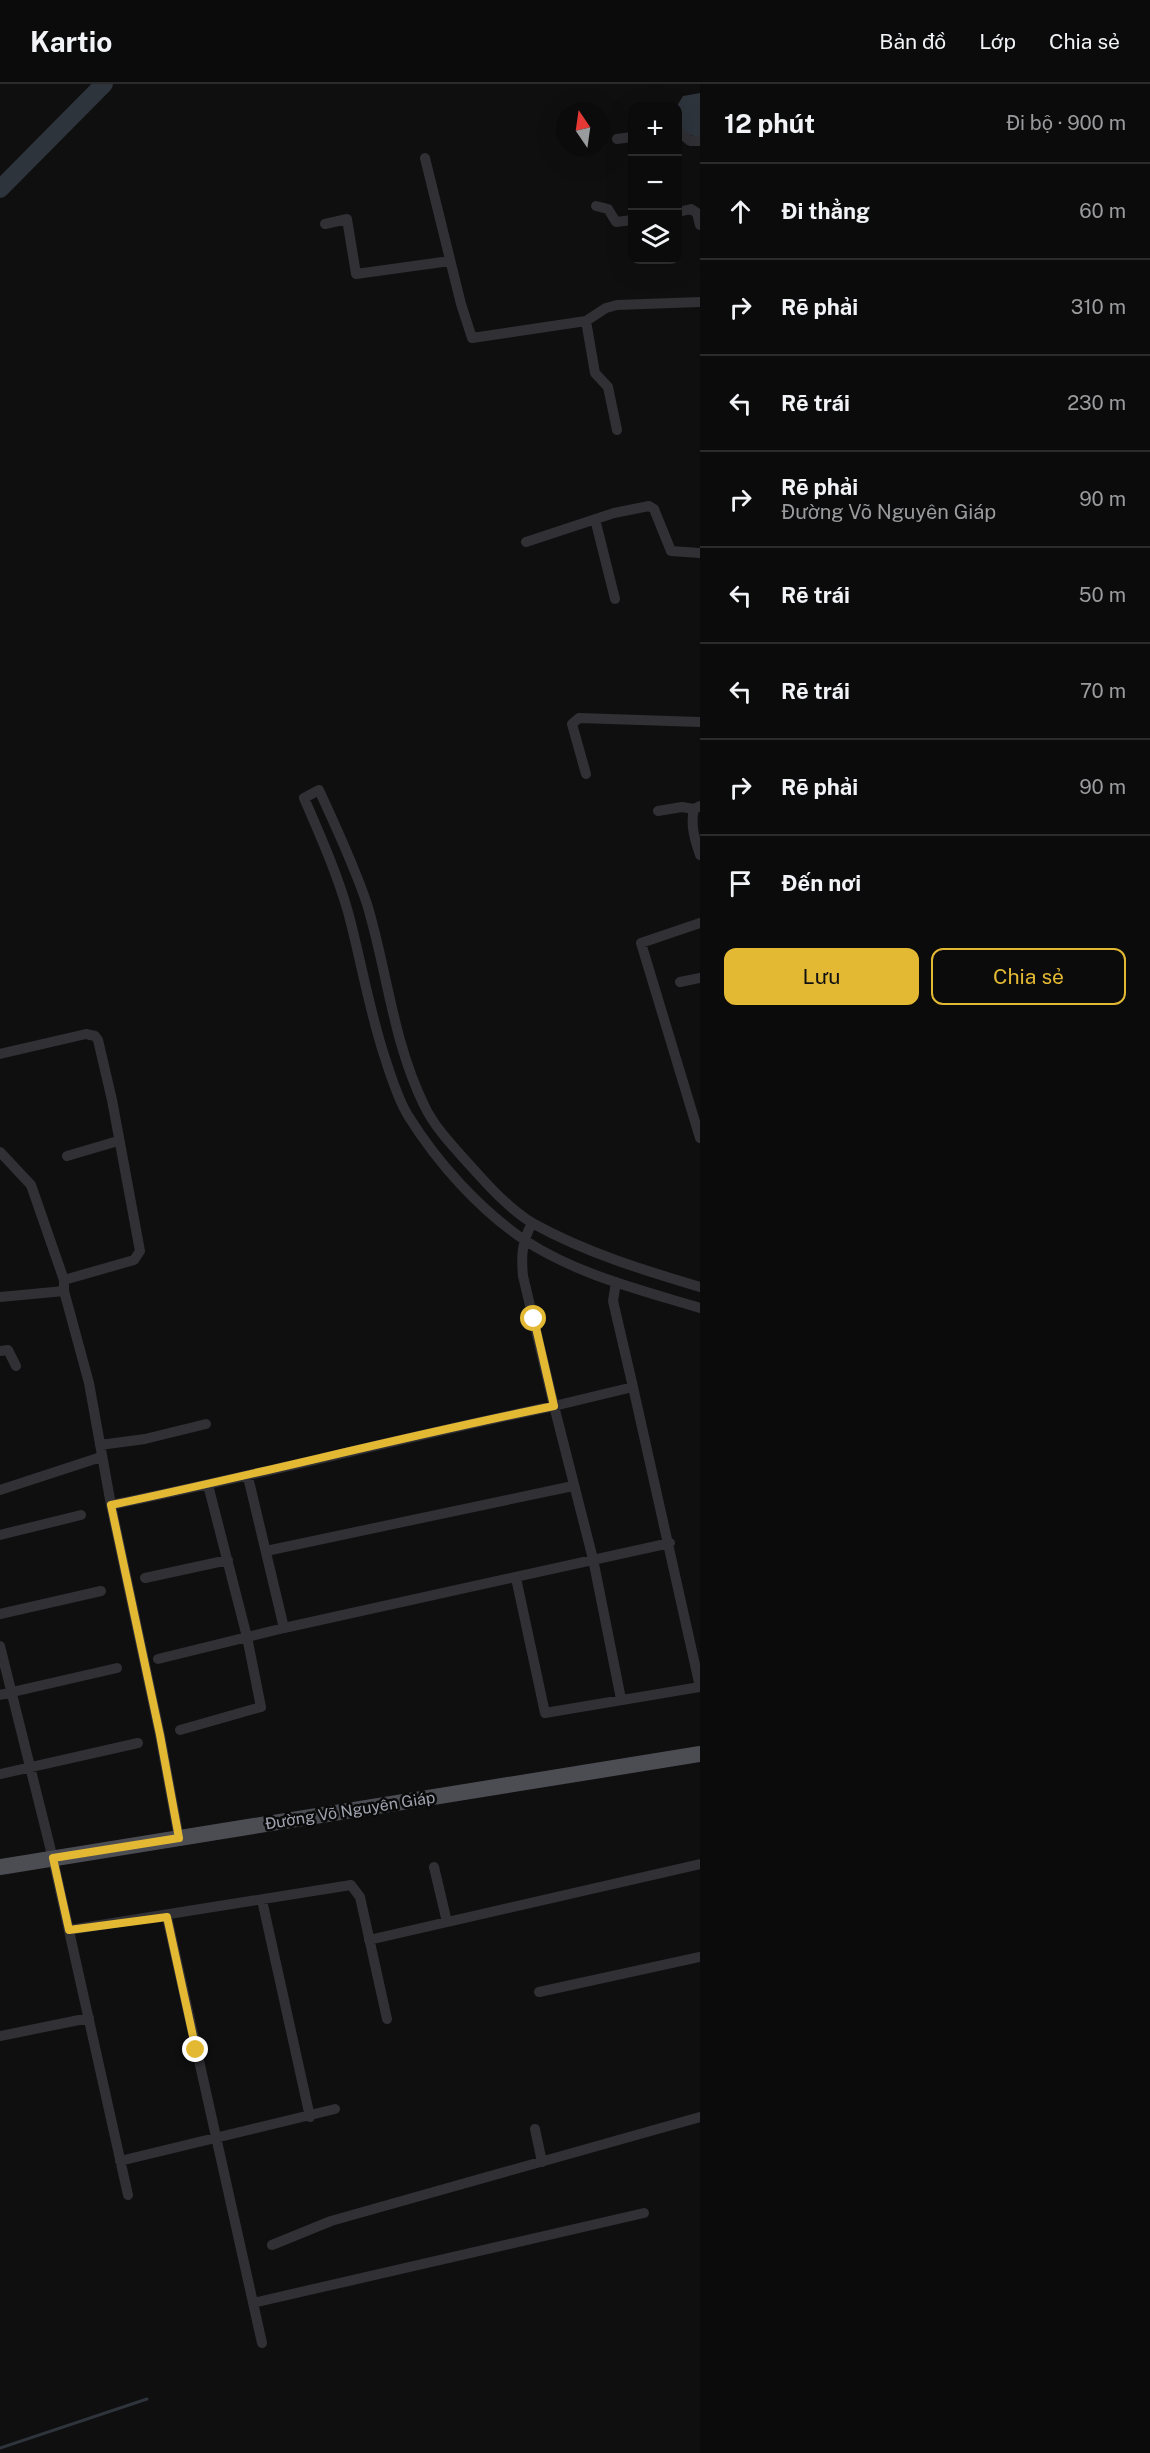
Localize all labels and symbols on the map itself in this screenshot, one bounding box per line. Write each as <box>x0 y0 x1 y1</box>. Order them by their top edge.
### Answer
north arrow <box>556 102 610 156</box>
route start <box>520 1305 546 1331</box>
street label: Đường Võ Nguyên Giáp <box>264 1788 437 1833</box>
route end <box>182 2036 208 2062</box>

